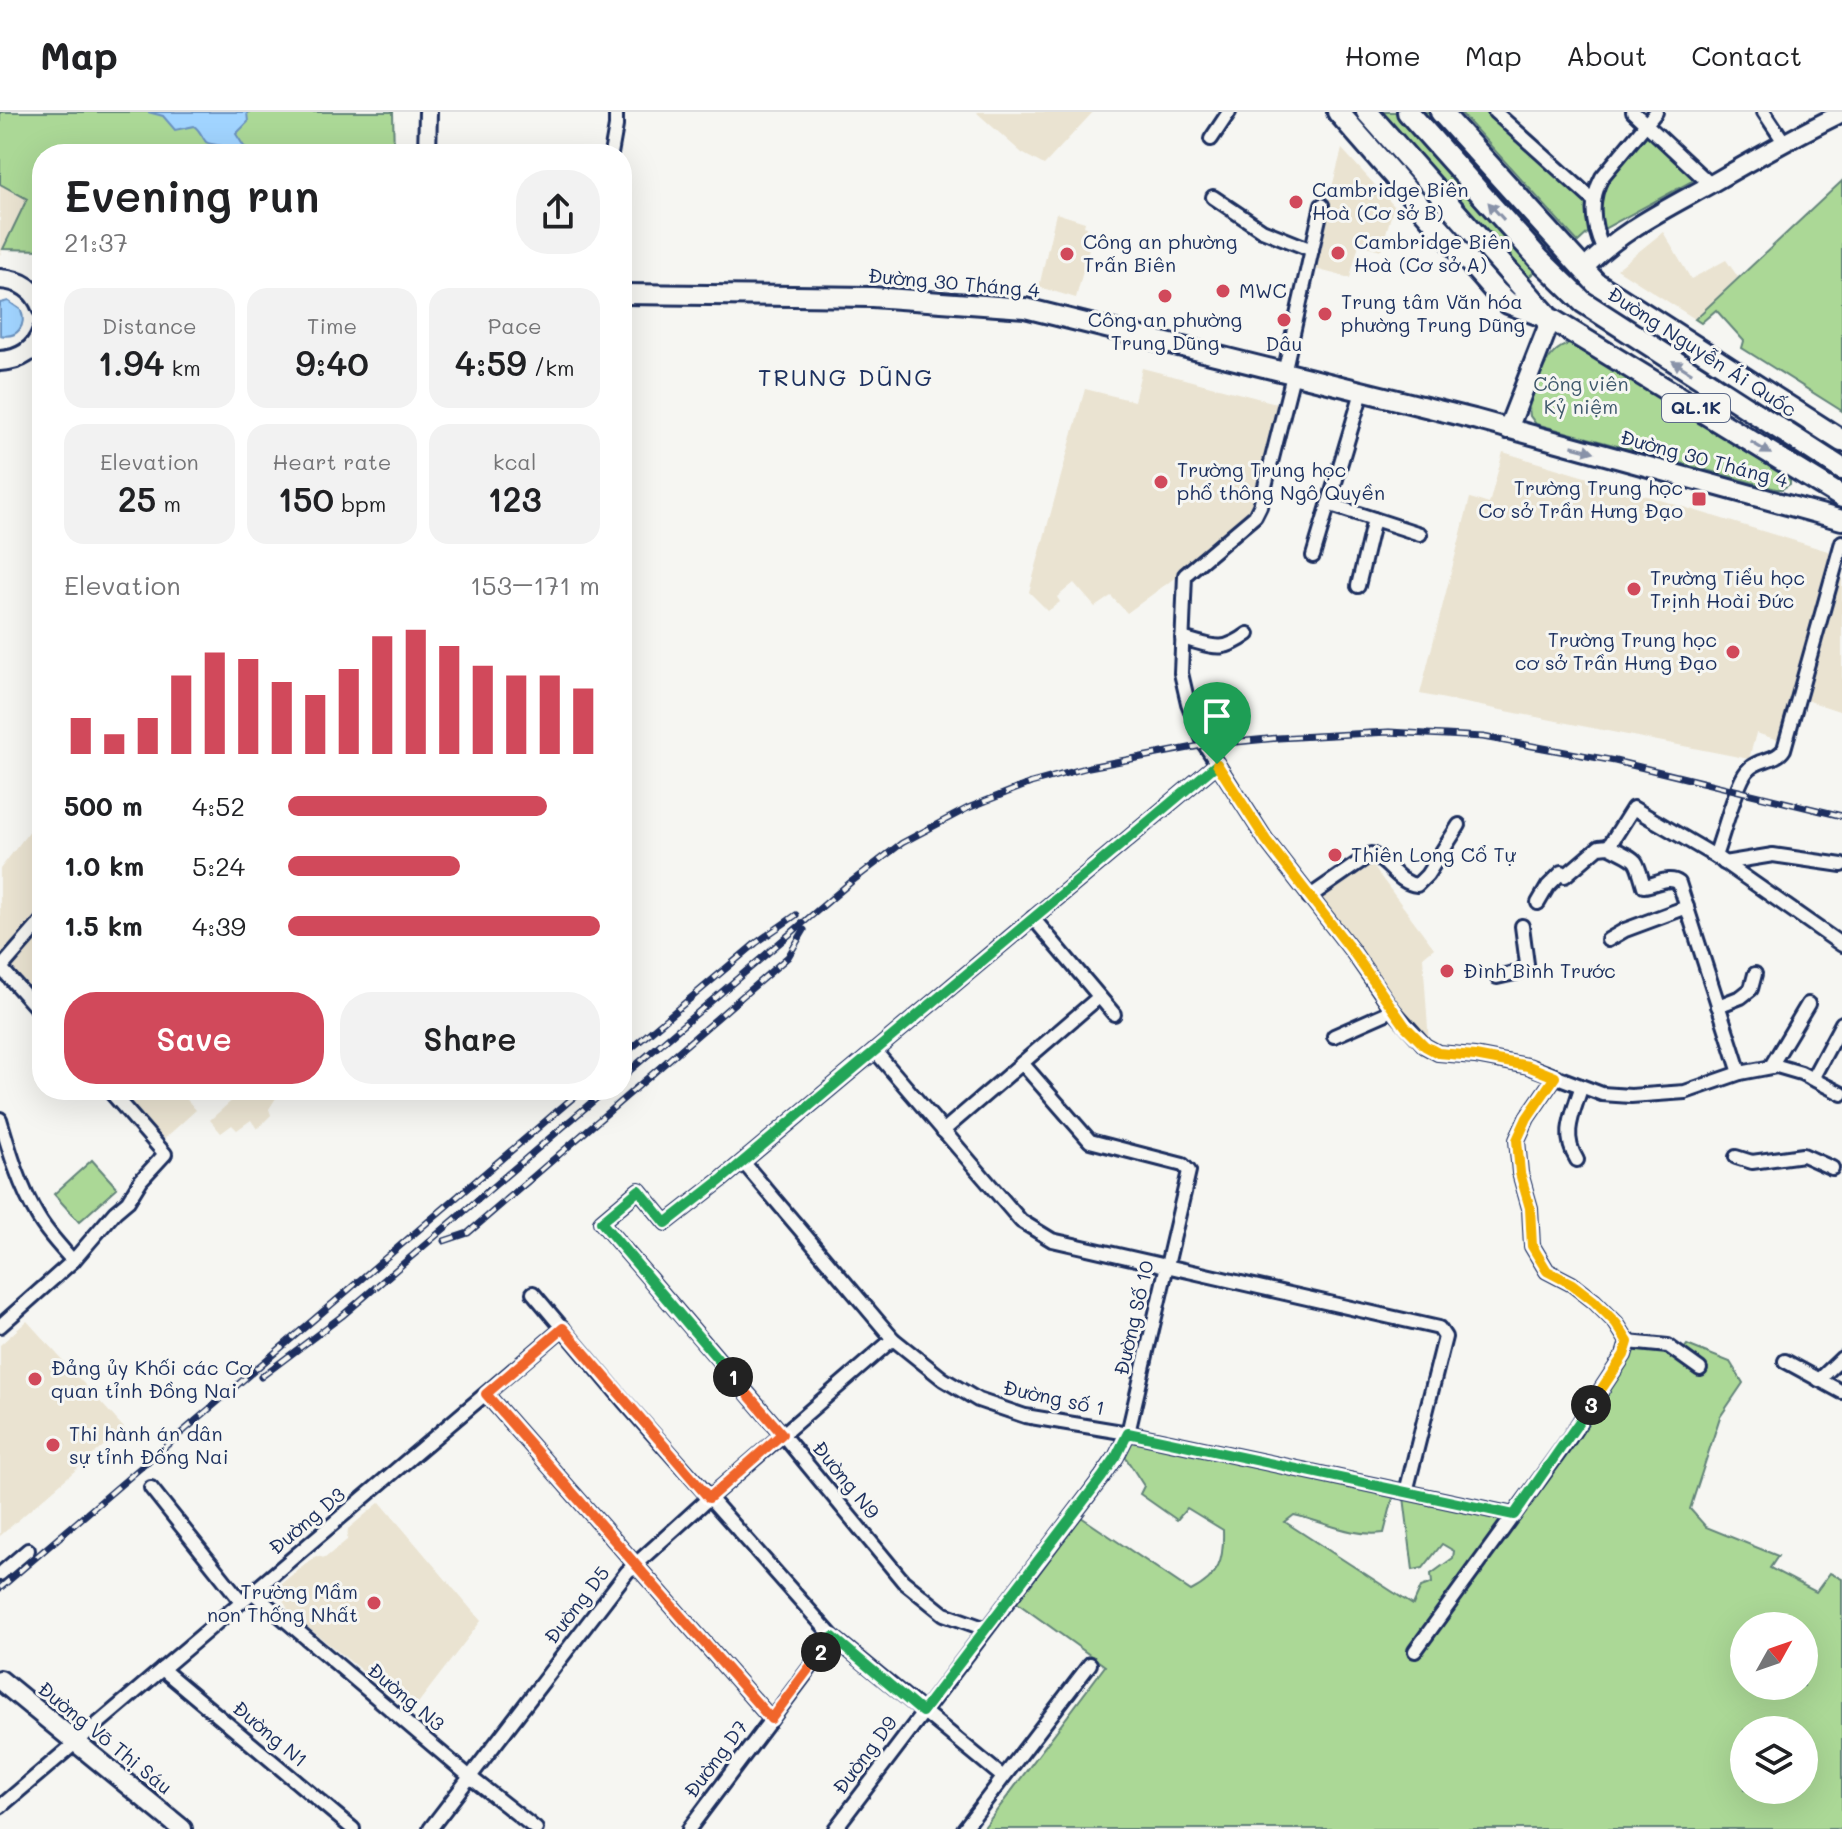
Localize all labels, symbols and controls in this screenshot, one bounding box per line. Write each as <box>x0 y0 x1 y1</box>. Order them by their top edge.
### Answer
text: Map <box>40 30 118 80</box>
text: Home <box>1345 37 1421 73</box>
text: Map <box>1465 37 1522 73</box>
text: About <box>1566 37 1647 73</box>
text: Contact <box>1691 37 1802 73</box>
text: Evening run <box>64 166 319 223</box>
button: share <box>516 170 600 254</box>
place label: Cambridge Biên Hoà (Cơ sở B) <box>1312 176 1469 225</box>
marker: Cambridge Biên Hoà (Cơ sở B) <box>1287 193 1305 211</box>
one-way arrow <box>1487 201 1505 220</box>
text: 21:37 <box>64 225 128 259</box>
place label: Công an phường Trấn Biên <box>1083 228 1237 277</box>
place label: Cambridge Biên Hoà (Cơ sở A) <box>1354 228 1511 277</box>
marker: Cambridge Biên Hoà (Cơ sở A) <box>1329 244 1347 262</box>
marker: Công an phường Trấn Biên <box>1058 245 1076 263</box>
street label: Đường 30 Tháng 4 <box>867 262 1041 302</box>
place label: MWC <box>1239 277 1287 303</box>
street label: Đường Nguyễn Ái Quốc <box>1603 280 1802 422</box>
marker: MWC <box>1214 282 1232 300</box>
marker: Công an phường Trung Dũng <box>1156 287 1174 305</box>
place label: Trung tâm Văn hóa phường Trung Dũng <box>1341 288 1525 337</box>
marker: Trung tâm Văn hóa phường Trung Dũng <box>1316 305 1334 323</box>
place label: Công an phường Trung Dũng <box>1088 306 1242 355</box>
text: Distance <box>102 311 197 340</box>
text: Time <box>307 311 357 340</box>
text: Pace <box>488 311 542 340</box>
marker: Dâu <box>1275 311 1293 329</box>
place label: Dâu <box>1265 330 1303 356</box>
text: 1.94 <box>98 340 165 385</box>
text: 9:40 <box>295 340 369 385</box>
text: 4:59 <box>455 340 527 385</box>
text: km <box>165 353 201 382</box>
text: /km <box>527 353 575 382</box>
one-way arrow <box>1671 360 1693 374</box>
district label: TRUNG DŨNG <box>758 361 934 392</box>
park label: Công viên Kỷ niệm <box>1533 370 1629 419</box>
road number: QL.1K <box>1662 394 1730 422</box>
street label: Đường 30 Tháng 4 <box>1618 423 1791 493</box>
one-way arrow <box>1749 440 1772 455</box>
one-way arrow <box>1572 443 1596 456</box>
text: Elevation <box>100 447 199 476</box>
text: Heart rate <box>273 447 391 476</box>
text: kcal <box>493 447 537 476</box>
place label: Trường Trung học phổ thông Ngô Quyền <box>1177 456 1385 505</box>
marker: Trường Trung học phổ thông Ngô Quyền <box>1152 473 1170 491</box>
place label: Trường Trung học Cơ sở Trần Hưng Đạo <box>1478 474 1683 523</box>
text: 25 <box>118 476 156 521</box>
text: 150 <box>278 476 334 521</box>
text: 123 <box>488 476 542 521</box>
text: m <box>156 489 181 518</box>
text: bpm <box>334 489 386 518</box>
marker: Trường Trung học Cơ sở Trần Hưng Đạo <box>1690 490 1708 508</box>
place label: Trường Tiểu học Trịnh Hoài Đức <box>1650 564 1805 613</box>
text: Elevation <box>64 568 181 602</box>
text: 153–171 m <box>470 568 600 602</box>
marker: Trường Tiểu học Trịnh Hoài Đức <box>1625 580 1643 598</box>
place label: Trường Trung học cơ sở Trần Hưng Đạo <box>1515 626 1717 675</box>
marker: Trường Trung học cơ sở Trần Hưng Đạo <box>1724 643 1742 661</box>
pin <box>1183 682 1251 764</box>
icon: arrive <box>1195 694 1239 738</box>
text: 500 m <box>64 789 143 823</box>
text: 4:52 <box>192 789 245 823</box>
place label: Thiên Long Cổ Tự <box>1351 841 1517 867</box>
marker: Thiên Long Cổ Tự <box>1326 846 1344 864</box>
text: 1.0 km <box>64 849 144 883</box>
text: 5:24 <box>192 849 245 883</box>
text: 1.5 km <box>64 909 143 943</box>
text: 4:39 <box>192 909 246 943</box>
place label: Đình Bình Trước <box>1463 957 1616 983</box>
marker: Đình Bình Trước <box>1438 962 1456 980</box>
button: Save <box>64 992 324 1084</box>
button: Share <box>340 992 600 1084</box>
street label: Đường Số 10 <box>1107 1258 1159 1378</box>
place label: Đảng ủy Khối các Cơ quan tỉnh Đồng Nai <box>51 1354 252 1403</box>
pin: 1 <box>713 1357 753 1397</box>
text: 1 <box>728 1362 738 1391</box>
marker: Đảng ủy Khối các Cơ quan tỉnh Đồng Nai <box>26 1370 44 1388</box>
street label: Đường số 1 <box>1001 1374 1107 1420</box>
pin: 3 <box>1571 1385 1611 1425</box>
text: 3 <box>1584 1390 1598 1419</box>
place label: Thi hành án dân sự tỉnh Đồng Nai <box>69 1420 229 1469</box>
street label: Đường N9 <box>807 1435 886 1524</box>
marker: Thi hành án dân sự tỉnh Đồng Nai <box>44 1436 62 1454</box>
street label: Đường D3 <box>263 1481 350 1560</box>
street label: Đường D5 <box>538 1560 615 1649</box>
place label: Trường Mầm non Thống Nhất <box>207 1578 358 1627</box>
marker: Trường Mầm non Thống Nhất <box>365 1594 383 1612</box>
north arrow <box>1730 1612 1818 1700</box>
map controls <box>1730 1612 1818 1804</box>
pin: 2 <box>801 1632 841 1672</box>
text: 2 <box>815 1637 827 1666</box>
street label: Đường N3 <box>363 1656 451 1736</box>
street label: Đường Võ Thị Sáu <box>33 1675 178 1800</box>
street label: Đường N1 <box>228 1694 313 1772</box>
street label: Đường D9 <box>826 1710 902 1799</box>
street label: Đường D7 <box>677 1714 753 1803</box>
button: layers <box>1730 1716 1818 1804</box>

